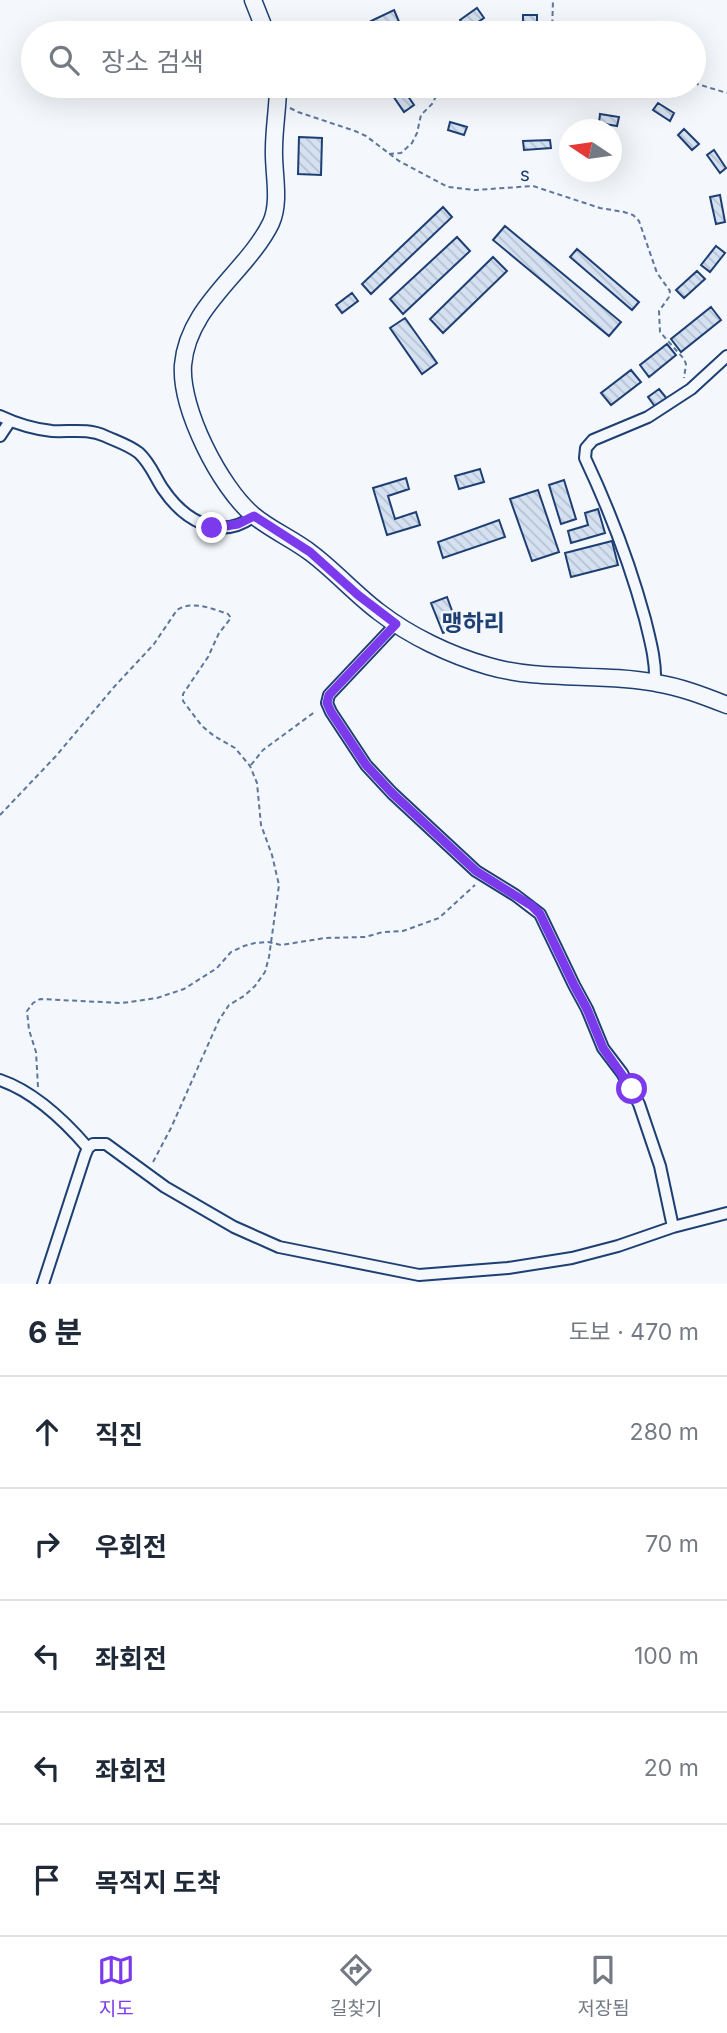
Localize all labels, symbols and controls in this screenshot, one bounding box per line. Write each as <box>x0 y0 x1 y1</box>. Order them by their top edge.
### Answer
search box <box>21 21 706 98</box>
icon: search <box>45 41 83 79</box>
text: 장소 검색 <box>101 46 204 77</box>
north arrow <box>559 119 622 182</box>
street label: s <box>520 163 530 186</box>
route end <box>196 512 227 543</box>
district label: 맹하리 <box>441 609 505 637</box>
route start <box>616 1073 647 1104</box>
text: 6 분 <box>28 1314 82 1350</box>
text: 도보 · 470 m <box>568 1318 699 1346</box>
icon: ahead <box>28 1413 66 1451</box>
text: 280 m <box>630 1418 699 1446</box>
text: 직진 <box>95 1419 143 1450</box>
icon: right <box>28 1525 66 1563</box>
text: 70 m <box>645 1530 699 1558</box>
text: 우회전 <box>95 1531 167 1562</box>
icon: left <box>28 1637 66 1675</box>
text: 100 m <box>634 1642 699 1670</box>
text: 좌회전 <box>95 1643 167 1674</box>
icon: left <box>28 1749 66 1787</box>
text: 20 m <box>644 1754 699 1782</box>
text: 좌회전 <box>95 1755 167 1786</box>
icon: arrive <box>28 1861 66 1899</box>
text: 목적지 도착 <box>95 1867 221 1898</box>
tab: 지도 <box>97 1951 135 2020</box>
tab: 길찾기 <box>330 1951 382 2020</box>
tab: 저장됨 <box>577 1951 630 2020</box>

